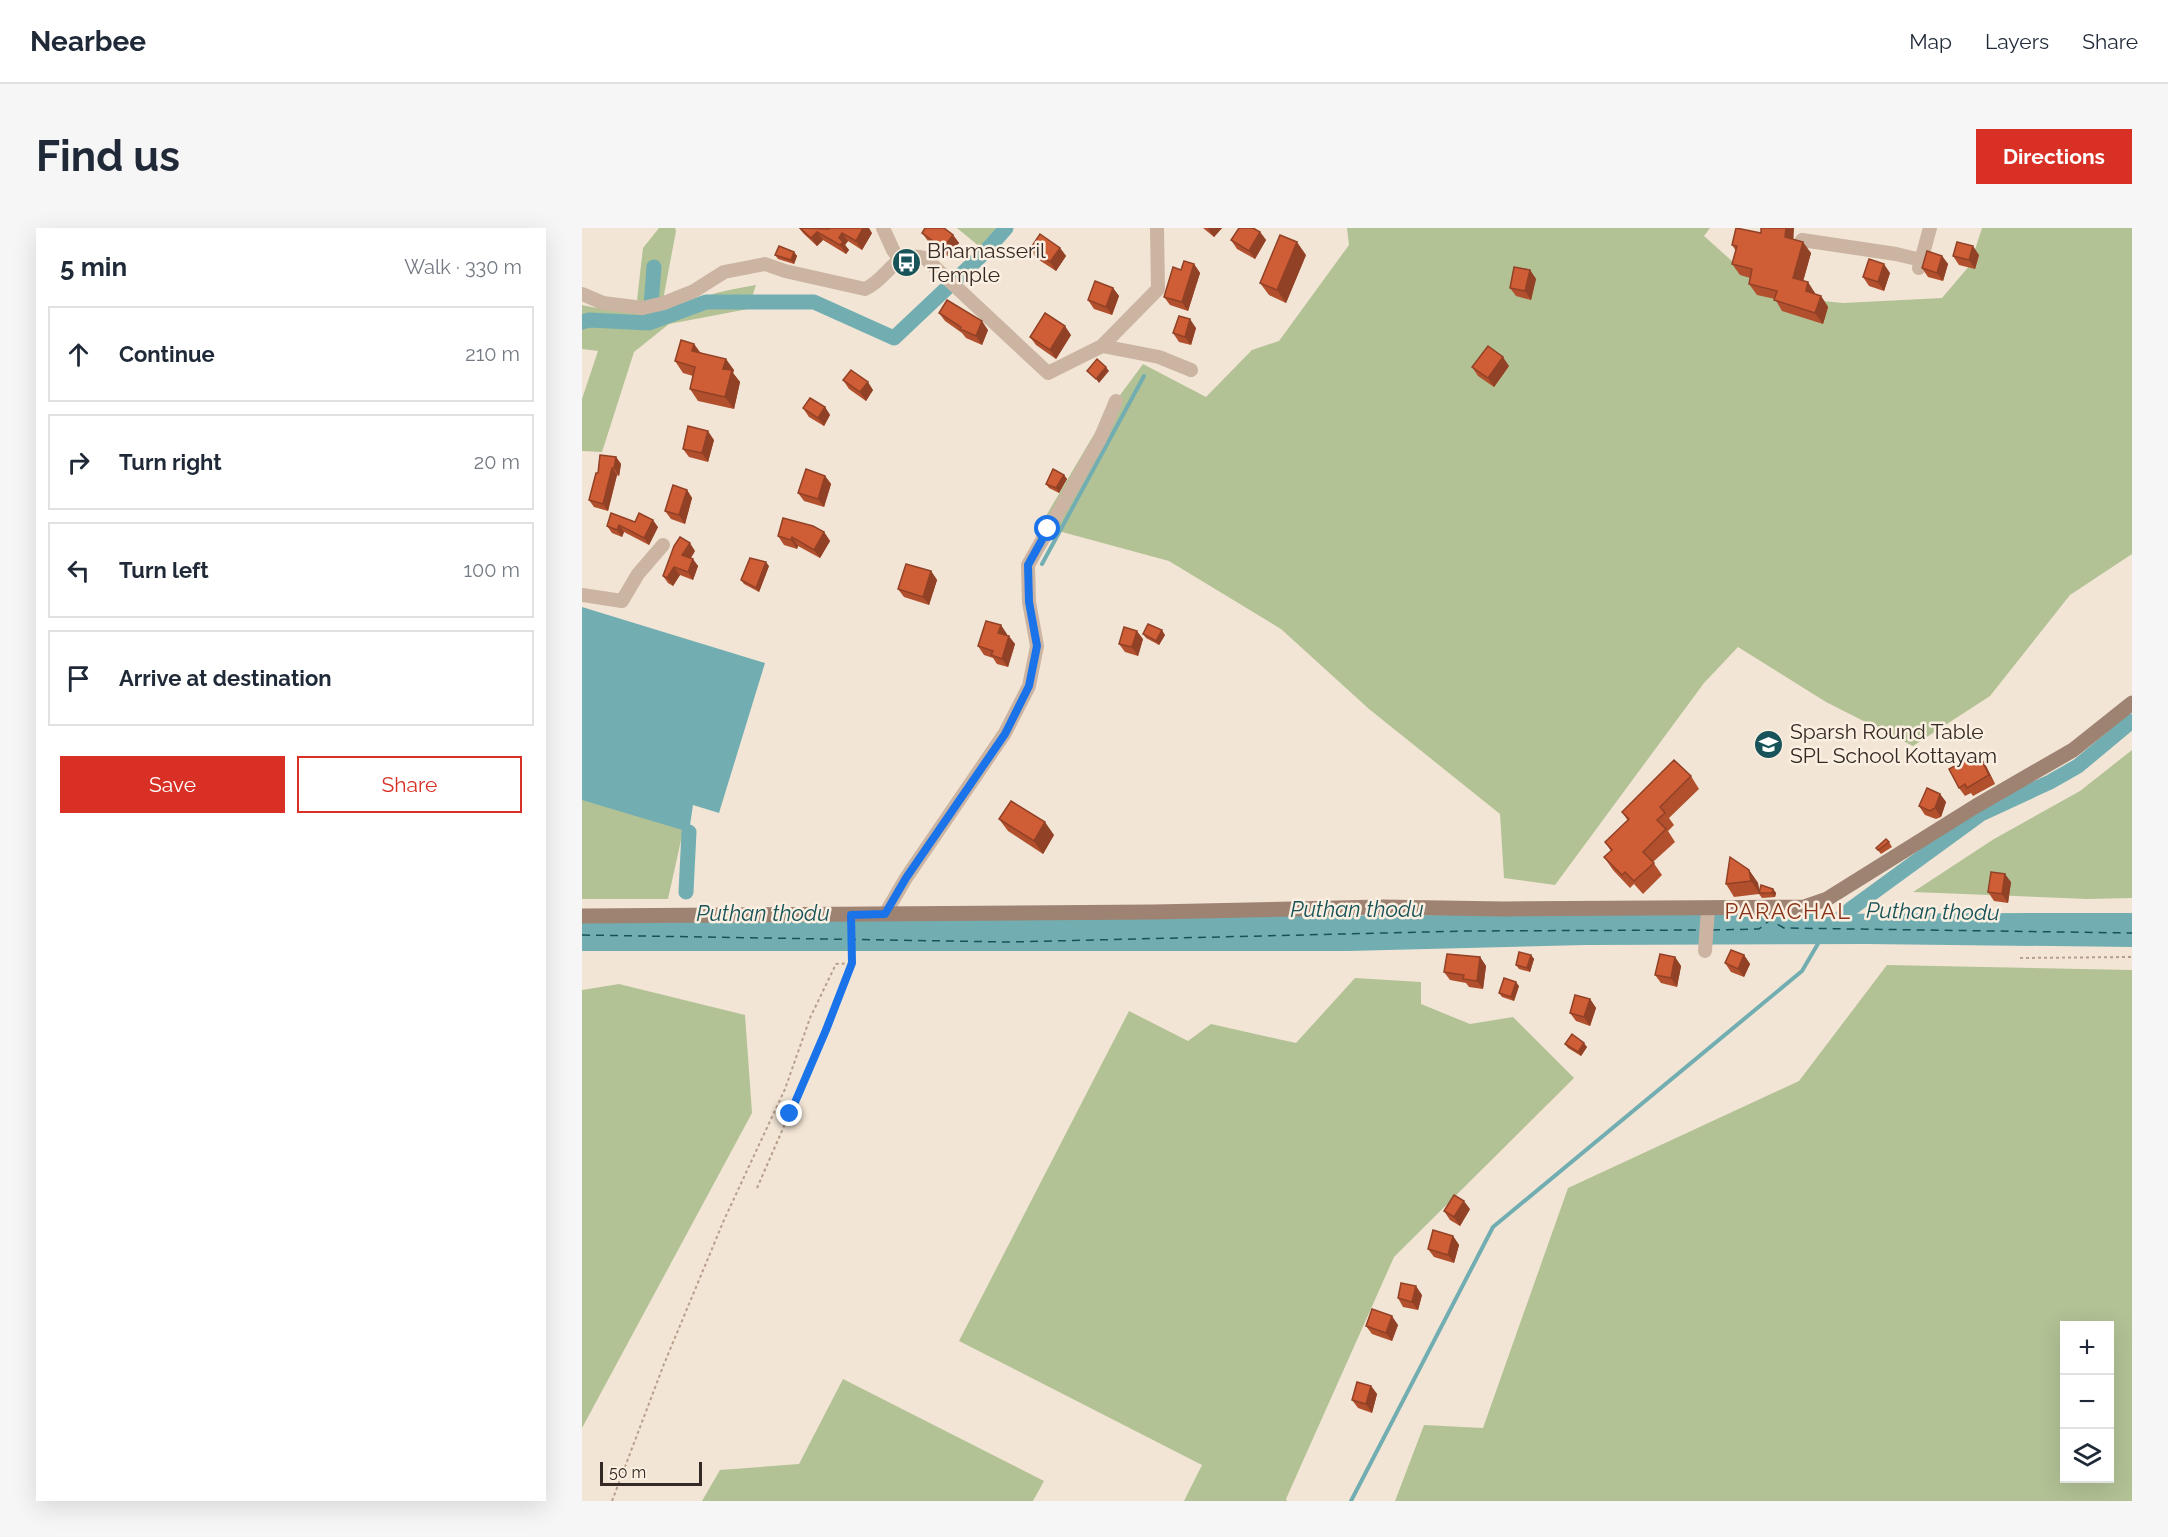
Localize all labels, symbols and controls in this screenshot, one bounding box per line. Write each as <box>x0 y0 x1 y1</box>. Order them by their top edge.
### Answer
text: Nearbee <box>30 25 146 58</box>
text: Map <box>1909 29 1952 54</box>
text: Layers <box>1985 29 2049 54</box>
text: Share <box>2082 29 2138 54</box>
button: Directions <box>1976 129 2132 184</box>
text: Find us <box>36 132 180 181</box>
place label: Bhamasseril Temple <box>927 238 1046 287</box>
bus stop icon: Bhamasseril Temple <box>890 247 922 279</box>
text: 5 min <box>60 252 127 282</box>
text: Walk · 330 m <box>404 255 522 279</box>
icon: ahead <box>62 338 95 371</box>
text: Continue <box>119 341 215 367</box>
text: 210 m <box>465 342 520 366</box>
icon: right <box>62 446 95 479</box>
text: Turn right <box>119 449 222 475</box>
text: 20 m <box>474 450 520 474</box>
route start <box>1034 515 1060 541</box>
icon: left <box>62 554 95 587</box>
text: Turn left <box>119 557 209 583</box>
text: 100 m <box>463 558 520 582</box>
icon: arrive <box>62 662 95 695</box>
text: Arrive at destination <box>119 665 332 691</box>
place label: Sparsh Round Table SPL School Kottayam <box>1790 719 1997 768</box>
school or university icon: Sparsh Round Table SPL School Kottayam <box>1753 728 1785 760</box>
button: Save <box>60 756 285 813</box>
button: Share <box>297 756 522 813</box>
water label: Puthan thodu <box>1290 896 1424 922</box>
water label: Puthan thodu <box>1866 897 2000 925</box>
district label: PARACHAL <box>1724 898 1852 924</box>
water label: Puthan thodu <box>696 900 830 926</box>
route end <box>776 1100 802 1126</box>
map controls <box>2060 1321 2114 1483</box>
button: + <box>2060 1321 2114 1375</box>
button: − <box>2060 1375 2114 1429</box>
button: layers <box>2060 1429 2114 1483</box>
scale bar <box>600 1459 702 1486</box>
text: 50 m <box>609 1463 646 1482</box>

